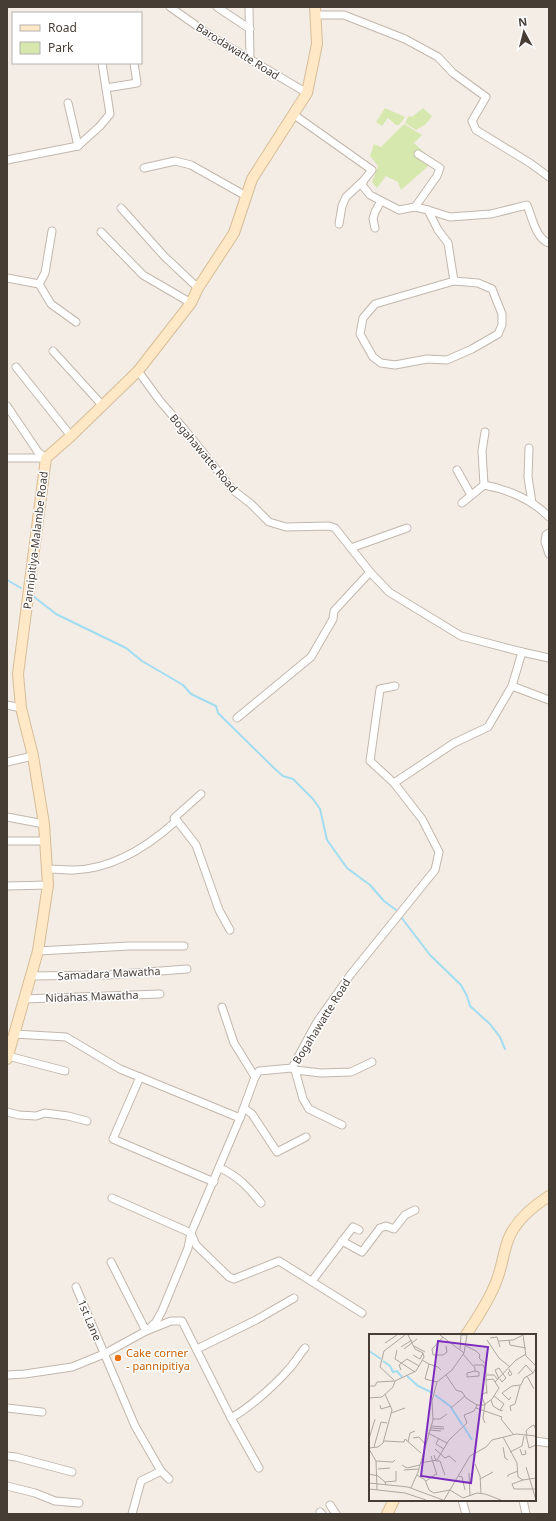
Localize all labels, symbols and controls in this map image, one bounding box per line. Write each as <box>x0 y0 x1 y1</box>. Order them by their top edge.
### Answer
legend <box>12 12 142 64</box>
north arrow <box>504 12 544 52</box>
text: N <box>517 14 528 30</box>
text: Road <box>48 19 77 36</box>
street label: Barodawatte Road <box>194 19 282 83</box>
text: Park <box>48 39 74 56</box>
street label: Bogahawatte Road <box>167 411 241 495</box>
street label: Pannipitiya-Malambe Road <box>19 470 51 610</box>
street label: Samadara Mawatha <box>57 963 161 983</box>
street label: Bogahawatte Road <box>289 975 353 1067</box>
street label: Nidahas Mawatha <box>45 987 139 1005</box>
street label: 1st Lane <box>75 1297 105 1343</box>
inset map <box>369 1334 536 1501</box>
place label: Cake corner - pannipitiya <box>126 1345 190 1373</box>
marker: Cake corner - pannipitiya <box>113 1353 123 1363</box>

